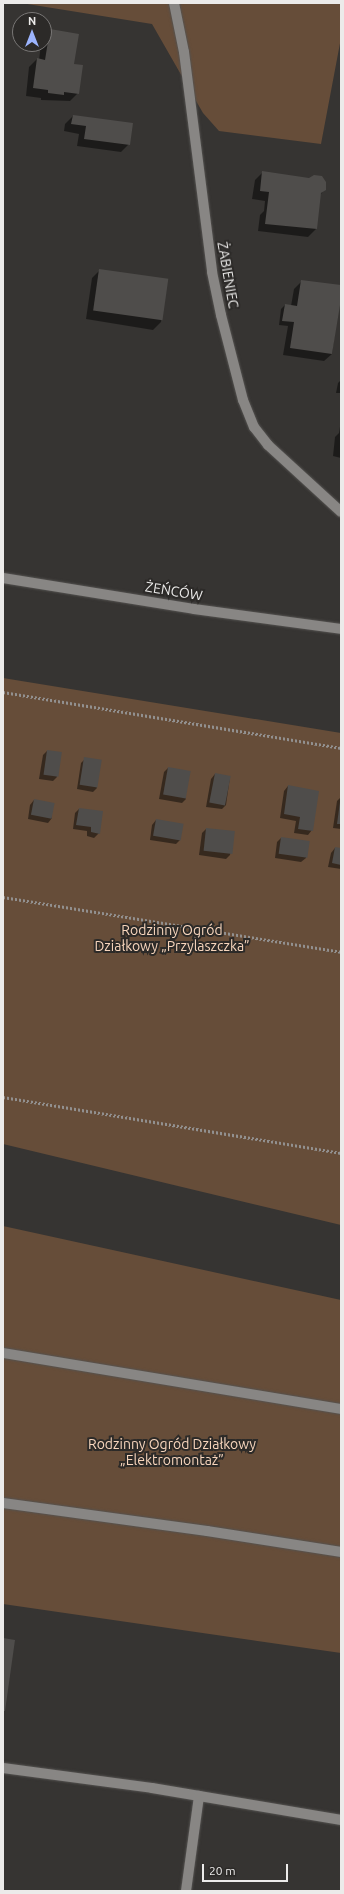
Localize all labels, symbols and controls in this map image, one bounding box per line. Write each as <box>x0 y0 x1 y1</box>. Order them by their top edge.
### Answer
north arrow <box>12 12 52 52</box>
text: N <box>28 15 36 27</box>
street label: ŻABIENIEC <box>214 240 242 310</box>
street label: ŻEŃCÓW <box>144 578 204 604</box>
park label: Rodzinny Ogród Działkowy „Przylaszczka” <box>94 922 250 954</box>
park label: Rodzinny Ogród Działkowy „Elektromontaż” <box>88 1436 256 1468</box>
scale bar <box>204 1856 290 1882</box>
text: 20 m <box>209 1864 236 1877</box>

